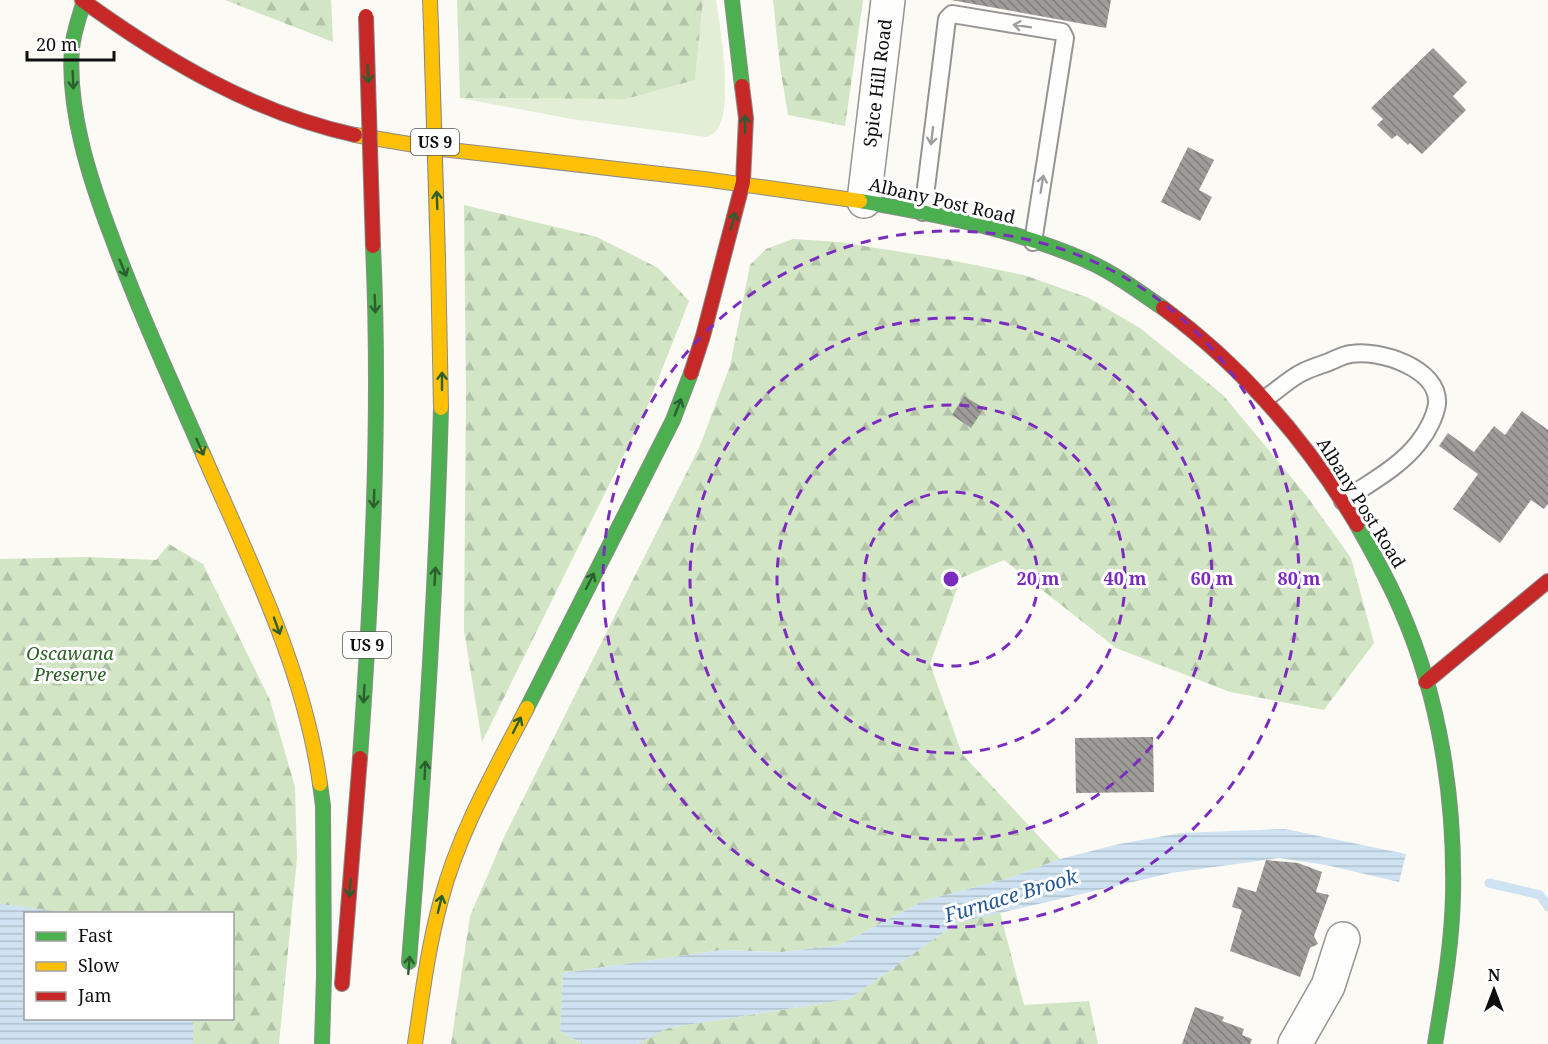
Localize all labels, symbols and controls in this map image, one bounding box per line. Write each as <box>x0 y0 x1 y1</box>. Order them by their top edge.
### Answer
street label: Spice Hill Road <box>857 17 897 148</box>
one-way arrow <box>1013 20 1032 31</box>
scale bar <box>27 24 114 62</box>
text: 20 m <box>36 32 78 56</box>
one-way arrow <box>363 64 374 84</box>
one-way arrow <box>67 69 79 89</box>
one-way arrow <box>739 114 751 134</box>
one-way arrow <box>927 125 938 145</box>
road number: US 9 <box>411 129 459 155</box>
street label: Albany Post Road <box>867 172 1018 229</box>
one-way arrow <box>1037 175 1048 194</box>
one-way arrow <box>431 190 443 210</box>
one-way arrow <box>728 211 739 230</box>
one-way arrow <box>118 258 129 276</box>
one-way arrow <box>369 294 381 314</box>
one-way arrow <box>436 371 448 391</box>
one-way arrow <box>673 399 684 417</box>
street label: Albany Post Road <box>1312 433 1412 572</box>
one-way arrow <box>195 437 206 455</box>
one-way arrow <box>368 489 379 509</box>
one-way arrow <box>430 566 441 586</box>
text: 20 m <box>1017 566 1060 590</box>
text: 40 m <box>1104 566 1147 590</box>
text: 60 m <box>1191 566 1234 590</box>
text: 80 m <box>1278 566 1321 590</box>
centre of rings <box>941 569 961 589</box>
one-way arrow <box>585 573 596 591</box>
one-way arrow <box>272 616 283 635</box>
road number: US 9 <box>343 632 391 658</box>
park label: Oscawana Preserve <box>26 641 114 686</box>
one-way arrow <box>359 683 370 703</box>
one-way arrow <box>512 717 524 735</box>
one-way arrow <box>419 761 430 781</box>
water label: Furnace Brook <box>940 862 1081 929</box>
one-way arrow <box>345 878 356 898</box>
one-way arrow <box>435 895 447 914</box>
legend <box>24 912 234 1020</box>
text: Fast <box>78 923 113 947</box>
text: Slow <box>78 953 120 977</box>
one-way arrow <box>404 955 415 975</box>
north arrow <box>1464 960 1524 1020</box>
text: N <box>1488 964 1501 986</box>
text: Jam <box>77 983 112 1007</box>

